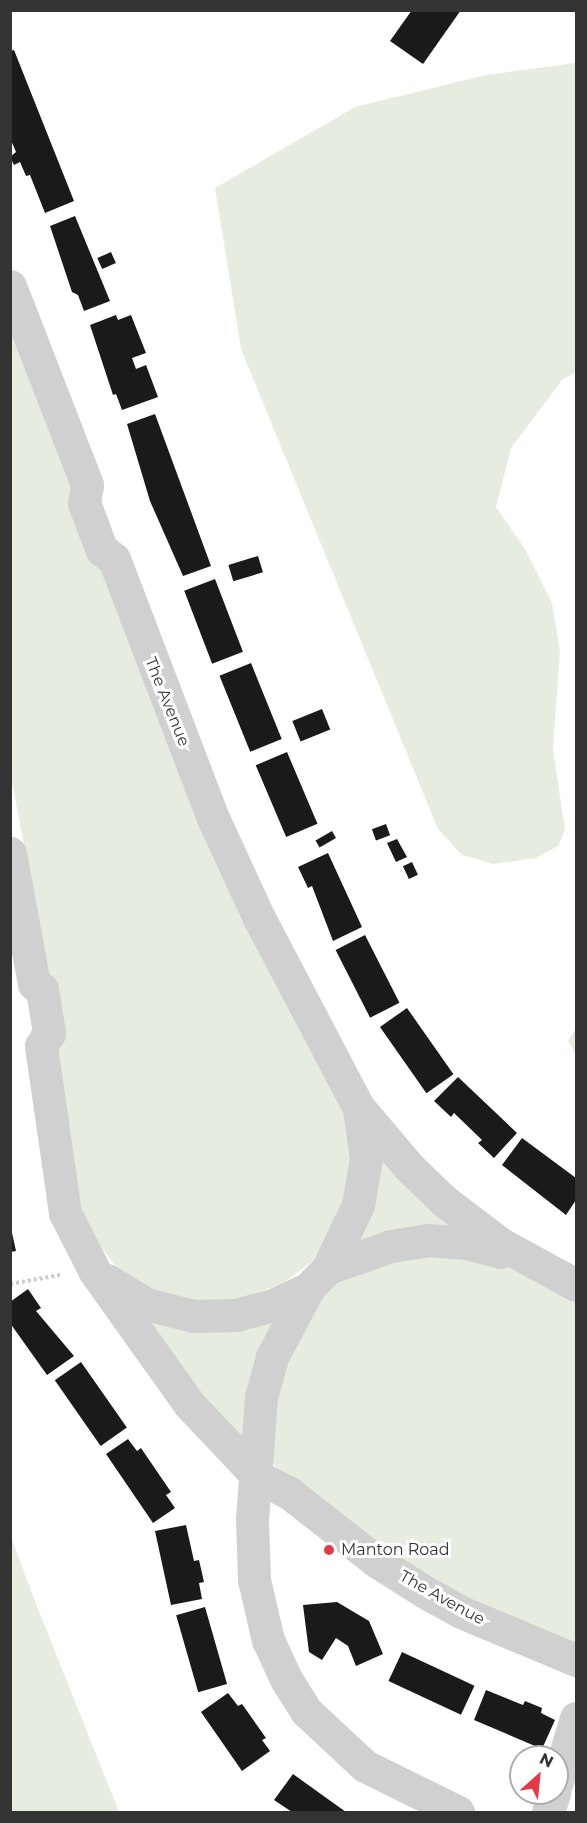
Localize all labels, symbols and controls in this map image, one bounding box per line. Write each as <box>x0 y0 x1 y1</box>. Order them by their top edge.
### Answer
street label: The Avenue <box>140 655 194 749</box>
place label: Manton Road <box>341 1540 450 1560</box>
marker: Manton Road <box>322 1543 336 1557</box>
street label: The Avenue <box>396 1567 488 1629</box>
north arrow <box>509 1745 569 1805</box>
text: N <box>536 1749 557 1772</box>

